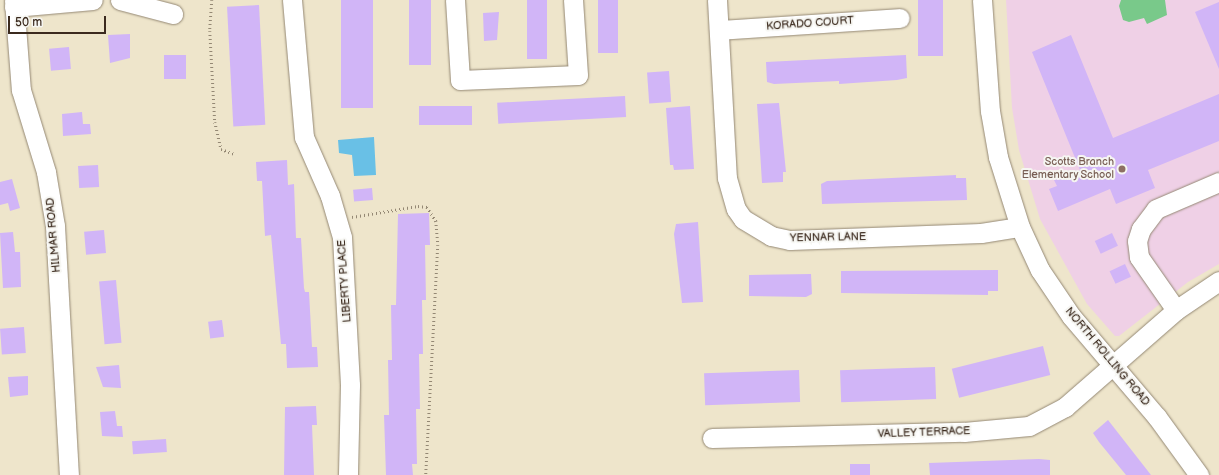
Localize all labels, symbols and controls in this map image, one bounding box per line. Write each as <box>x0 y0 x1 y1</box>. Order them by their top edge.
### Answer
scale bar <box>10 8 108 34</box>
street label: KORADO COURT <box>766 14 854 34</box>
text: 50 m <box>15 15 42 30</box>
place label: Scotts Branch Elementary School <box>1021 156 1114 182</box>
marker: Scotts Branch Elementary School <box>1117 164 1127 174</box>
street label: HILMAR ROAD <box>44 197 64 273</box>
street label: YENNAR LANE <box>790 231 866 245</box>
street label: LIBERTY PLACE <box>336 239 354 323</box>
street label: NORTH ROLLING ROAD <box>1062 305 1152 409</box>
street label: VALLEY TERRACE <box>877 425 971 441</box>

